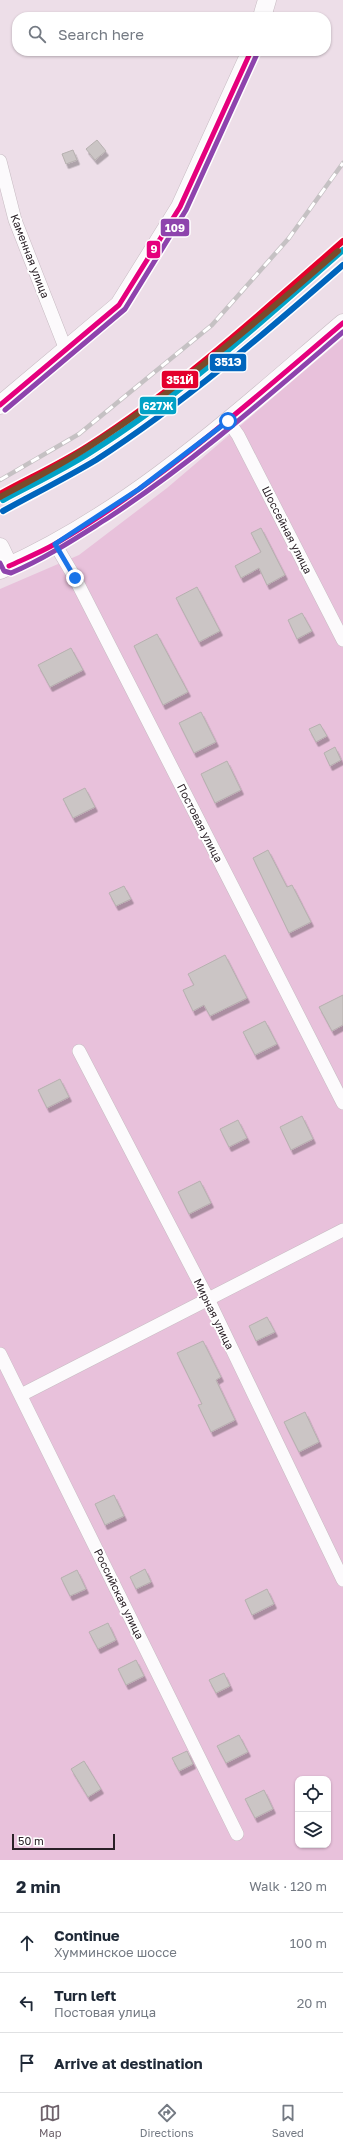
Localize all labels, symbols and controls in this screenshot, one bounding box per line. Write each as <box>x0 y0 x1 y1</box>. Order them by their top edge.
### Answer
search box <box>12 12 331 56</box>
icon: search <box>26 23 48 45</box>
text: Search here <box>58 25 144 43</box>
street label: Каменная улица <box>8 212 52 300</box>
line badge: 109 <box>160 218 190 237</box>
text: 109 <box>165 221 185 234</box>
line badge: 9 <box>146 240 161 259</box>
text: 9 <box>151 242 158 255</box>
line badge: 351Э <box>209 353 247 372</box>
text: 351Э <box>215 355 242 368</box>
line badge: 351Й <box>161 370 199 389</box>
text: 351Й <box>166 373 194 386</box>
line badge: 627Ж <box>139 396 177 415</box>
text: 627Ж <box>143 399 174 412</box>
route start <box>219 412 237 430</box>
street label: Шоссейная улица <box>260 484 315 576</box>
route end <box>66 569 84 587</box>
street label: Постовая улица <box>175 781 226 864</box>
street label: Мирная улица <box>192 1276 237 1351</box>
street label: Российская улица <box>92 1547 147 1641</box>
map controls <box>295 1776 331 1848</box>
button: locate <box>295 1776 331 1812</box>
button: layers <box>295 1812 331 1848</box>
scale bar <box>12 1832 115 1851</box>
text: 50 m <box>18 1834 44 1847</box>
text: 2 min <box>16 1876 60 1897</box>
text: Walk · 120 m <box>249 1878 327 1894</box>
text: Continue <box>54 1926 120 1944</box>
icon: ahead <box>16 1932 38 1954</box>
text: 100 m <box>290 1935 327 1951</box>
text: Хумминское шоссе <box>54 1944 177 1960</box>
text: Turn left <box>54 1986 116 2004</box>
icon: left <box>16 1992 38 2014</box>
text: 20 m <box>297 1995 327 2011</box>
text: Постовая улица <box>54 2004 156 2020</box>
icon: arrive <box>16 2052 38 2074</box>
text: Arrive at destination <box>54 2054 203 2072</box>
tab: Map <box>39 2102 62 2139</box>
tab: Directions <box>140 2102 194 2139</box>
tab: Saved <box>272 2102 304 2139</box>

